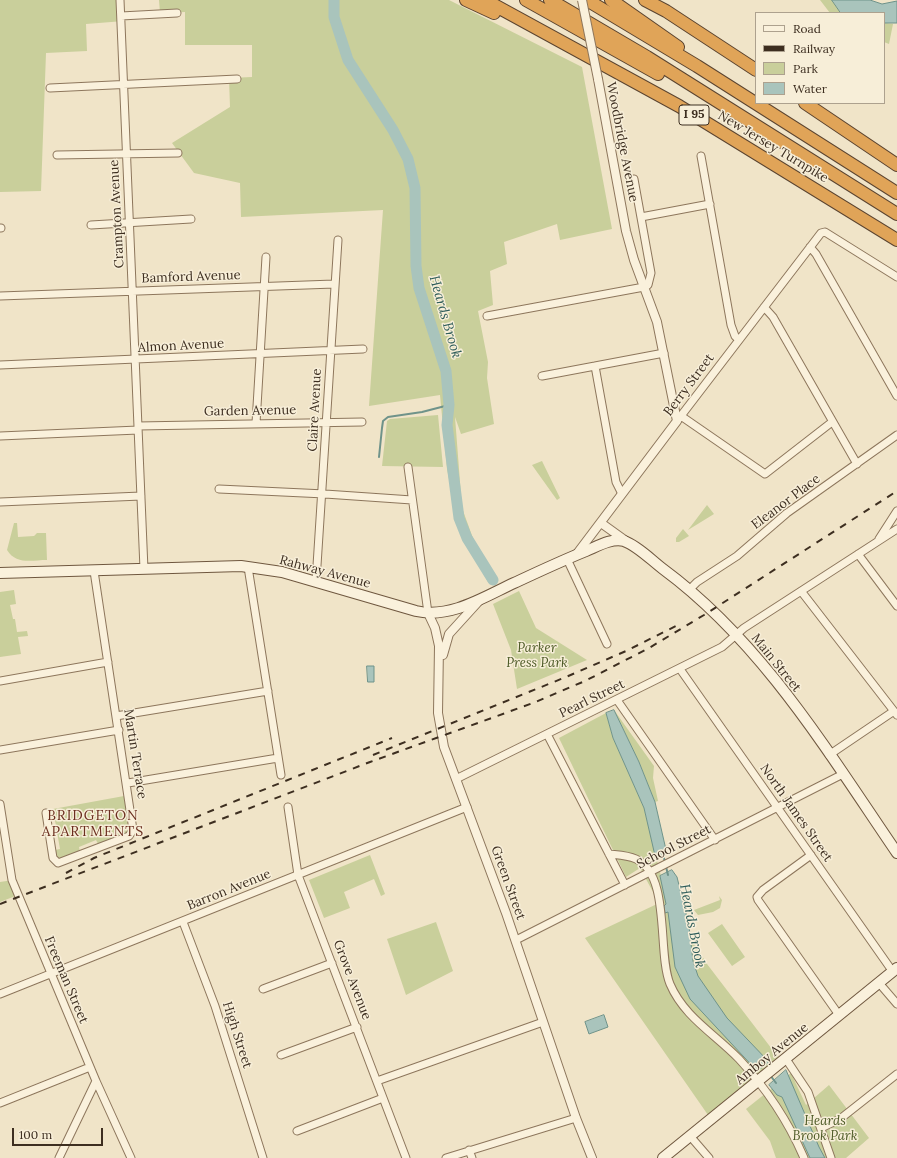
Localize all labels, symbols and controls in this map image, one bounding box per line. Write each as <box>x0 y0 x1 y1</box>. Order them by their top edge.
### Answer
legend <box>755 12 885 104</box>
text: Road <box>793 21 821 36</box>
text: Railway <box>793 41 835 56</box>
text: Park <box>793 61 818 76</box>
street label: Woodbridge Avenue <box>603 81 641 203</box>
text: Water <box>793 81 827 96</box>
road number: I 95 <box>679 105 709 125</box>
street label: New Jersey Turnpike <box>715 108 831 186</box>
street label: Crampton Avenue <box>106 159 128 269</box>
street label: Bamford Avenue <box>141 267 241 287</box>
water label: Heards Brook <box>425 274 465 360</box>
street label: Almon Avenue <box>137 336 225 356</box>
street label: Berry Street <box>661 351 717 419</box>
street label: Claire Avenue <box>305 368 325 452</box>
street label: Garden Avenue <box>204 402 296 420</box>
street label: Eleanor Place <box>749 471 823 533</box>
street label: Rahway Avenue <box>278 552 372 592</box>
street label: Main Street <box>748 631 804 695</box>
park label: Parker Press Park <box>506 640 568 671</box>
street label: Pearl Street <box>557 676 627 722</box>
street label: Martin Terrace <box>120 708 150 800</box>
street label: North James Street <box>756 761 836 865</box>
district label: BRIDGETON APARTMENTS <box>42 808 144 840</box>
street label: School Street <box>634 822 714 872</box>
street label: Green Street <box>487 844 529 922</box>
street label: Barron Avenue <box>185 866 273 914</box>
water label: Heards Brook <box>676 883 708 969</box>
street label: Freeman Street <box>41 934 91 1026</box>
street label: Grove Avenue <box>330 938 374 1022</box>
street label: High Street <box>219 1000 255 1070</box>
street label: Amboy Avenue <box>732 1020 812 1088</box>
park label: Heards Brook Park <box>793 1113 857 1144</box>
scale bar <box>14 1120 105 1146</box>
text: 100 m <box>19 1127 52 1142</box>

